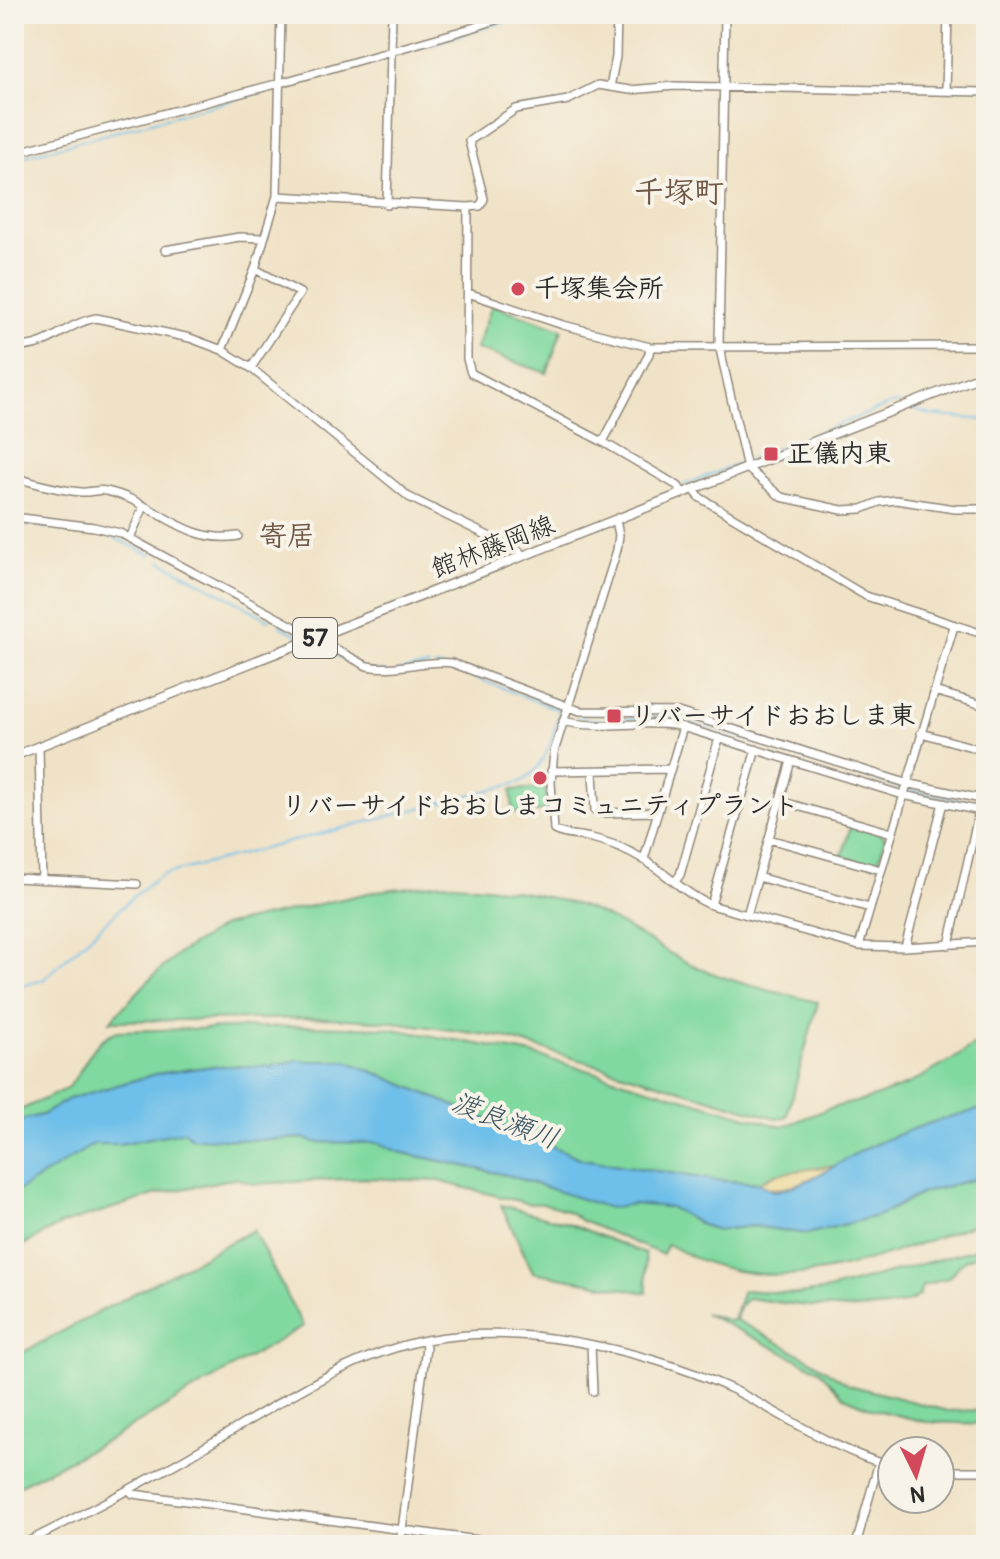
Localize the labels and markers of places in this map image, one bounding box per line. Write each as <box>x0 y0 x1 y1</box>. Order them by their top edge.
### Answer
place label: 千塚集会所 <box>534 273 664 305</box>
marker: 千塚集会所 <box>509 280 527 298</box>
place label: 正儀内東 <box>787 438 891 470</box>
marker: 正儀内東 <box>762 445 780 463</box>
place label: リバーサイドおおしま東 <box>630 700 915 732</box>
marker: リバーサイドおおしま東 <box>605 707 623 725</box>
marker: リバーサイドおおしまコミュニティプラント <box>531 769 549 787</box>
place label: リバーサイドおおしまコミュニティプラント <box>281 790 799 822</box>

